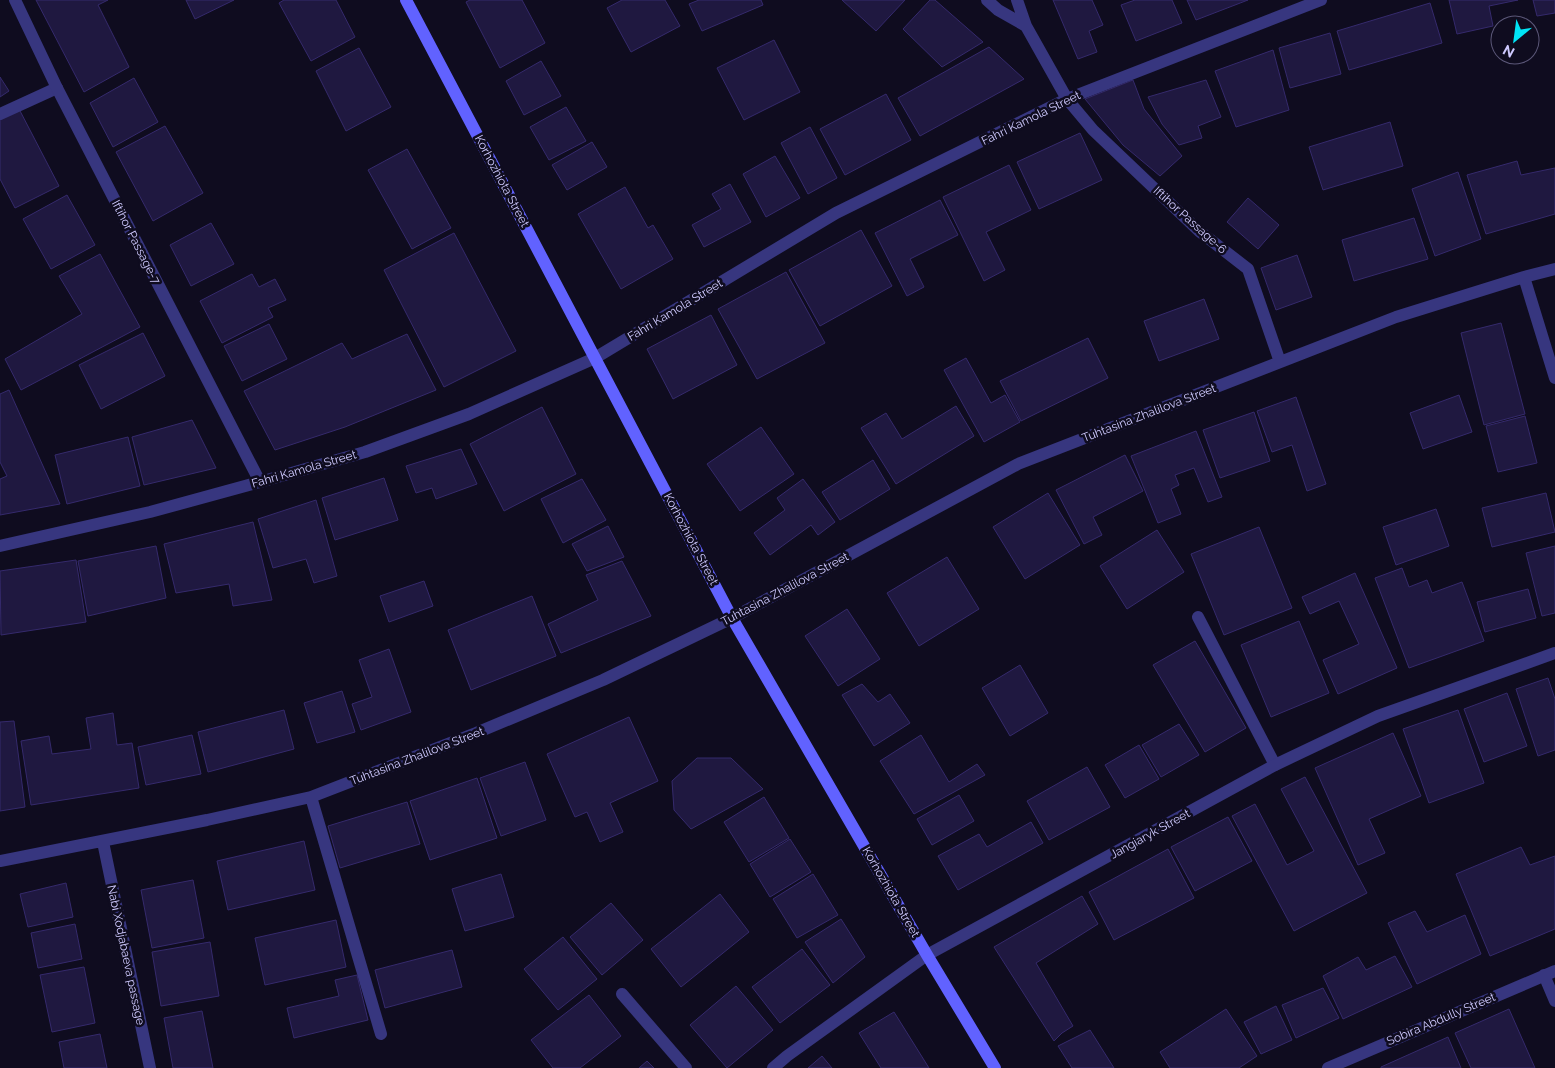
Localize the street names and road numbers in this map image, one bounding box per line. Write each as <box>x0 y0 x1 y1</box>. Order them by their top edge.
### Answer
street label: Fahri Kamola Street <box>979 88 1083 148</box>
street label: Korhozhiota Street <box>472 133 532 229</box>
street label: Iftihor Passage-6 <box>1151 184 1229 256</box>
street label: Iftihor Passage-7 <box>109 198 163 287</box>
street label: Fahri Kamola Street <box>625 276 725 344</box>
street label: Tuhtasina Zhalilova Street <box>1080 381 1218 445</box>
street label: Fahri Kamola Street <box>250 447 358 491</box>
street label: Korhozhiota Street <box>661 491 721 587</box>
street label: Tuhtasina Zhalilova Street <box>719 549 851 629</box>
street label: Tuhtasina Zhalilova Street <box>348 724 486 788</box>
street label: Jangiaryk Street <box>1108 806 1192 862</box>
street label: Korhozhiota Street <box>859 844 923 940</box>
street label: Nabi Xodjabaeva passage <box>104 884 148 1026</box>
street label: Sobira Abdully Street <box>1385 990 1497 1048</box>

